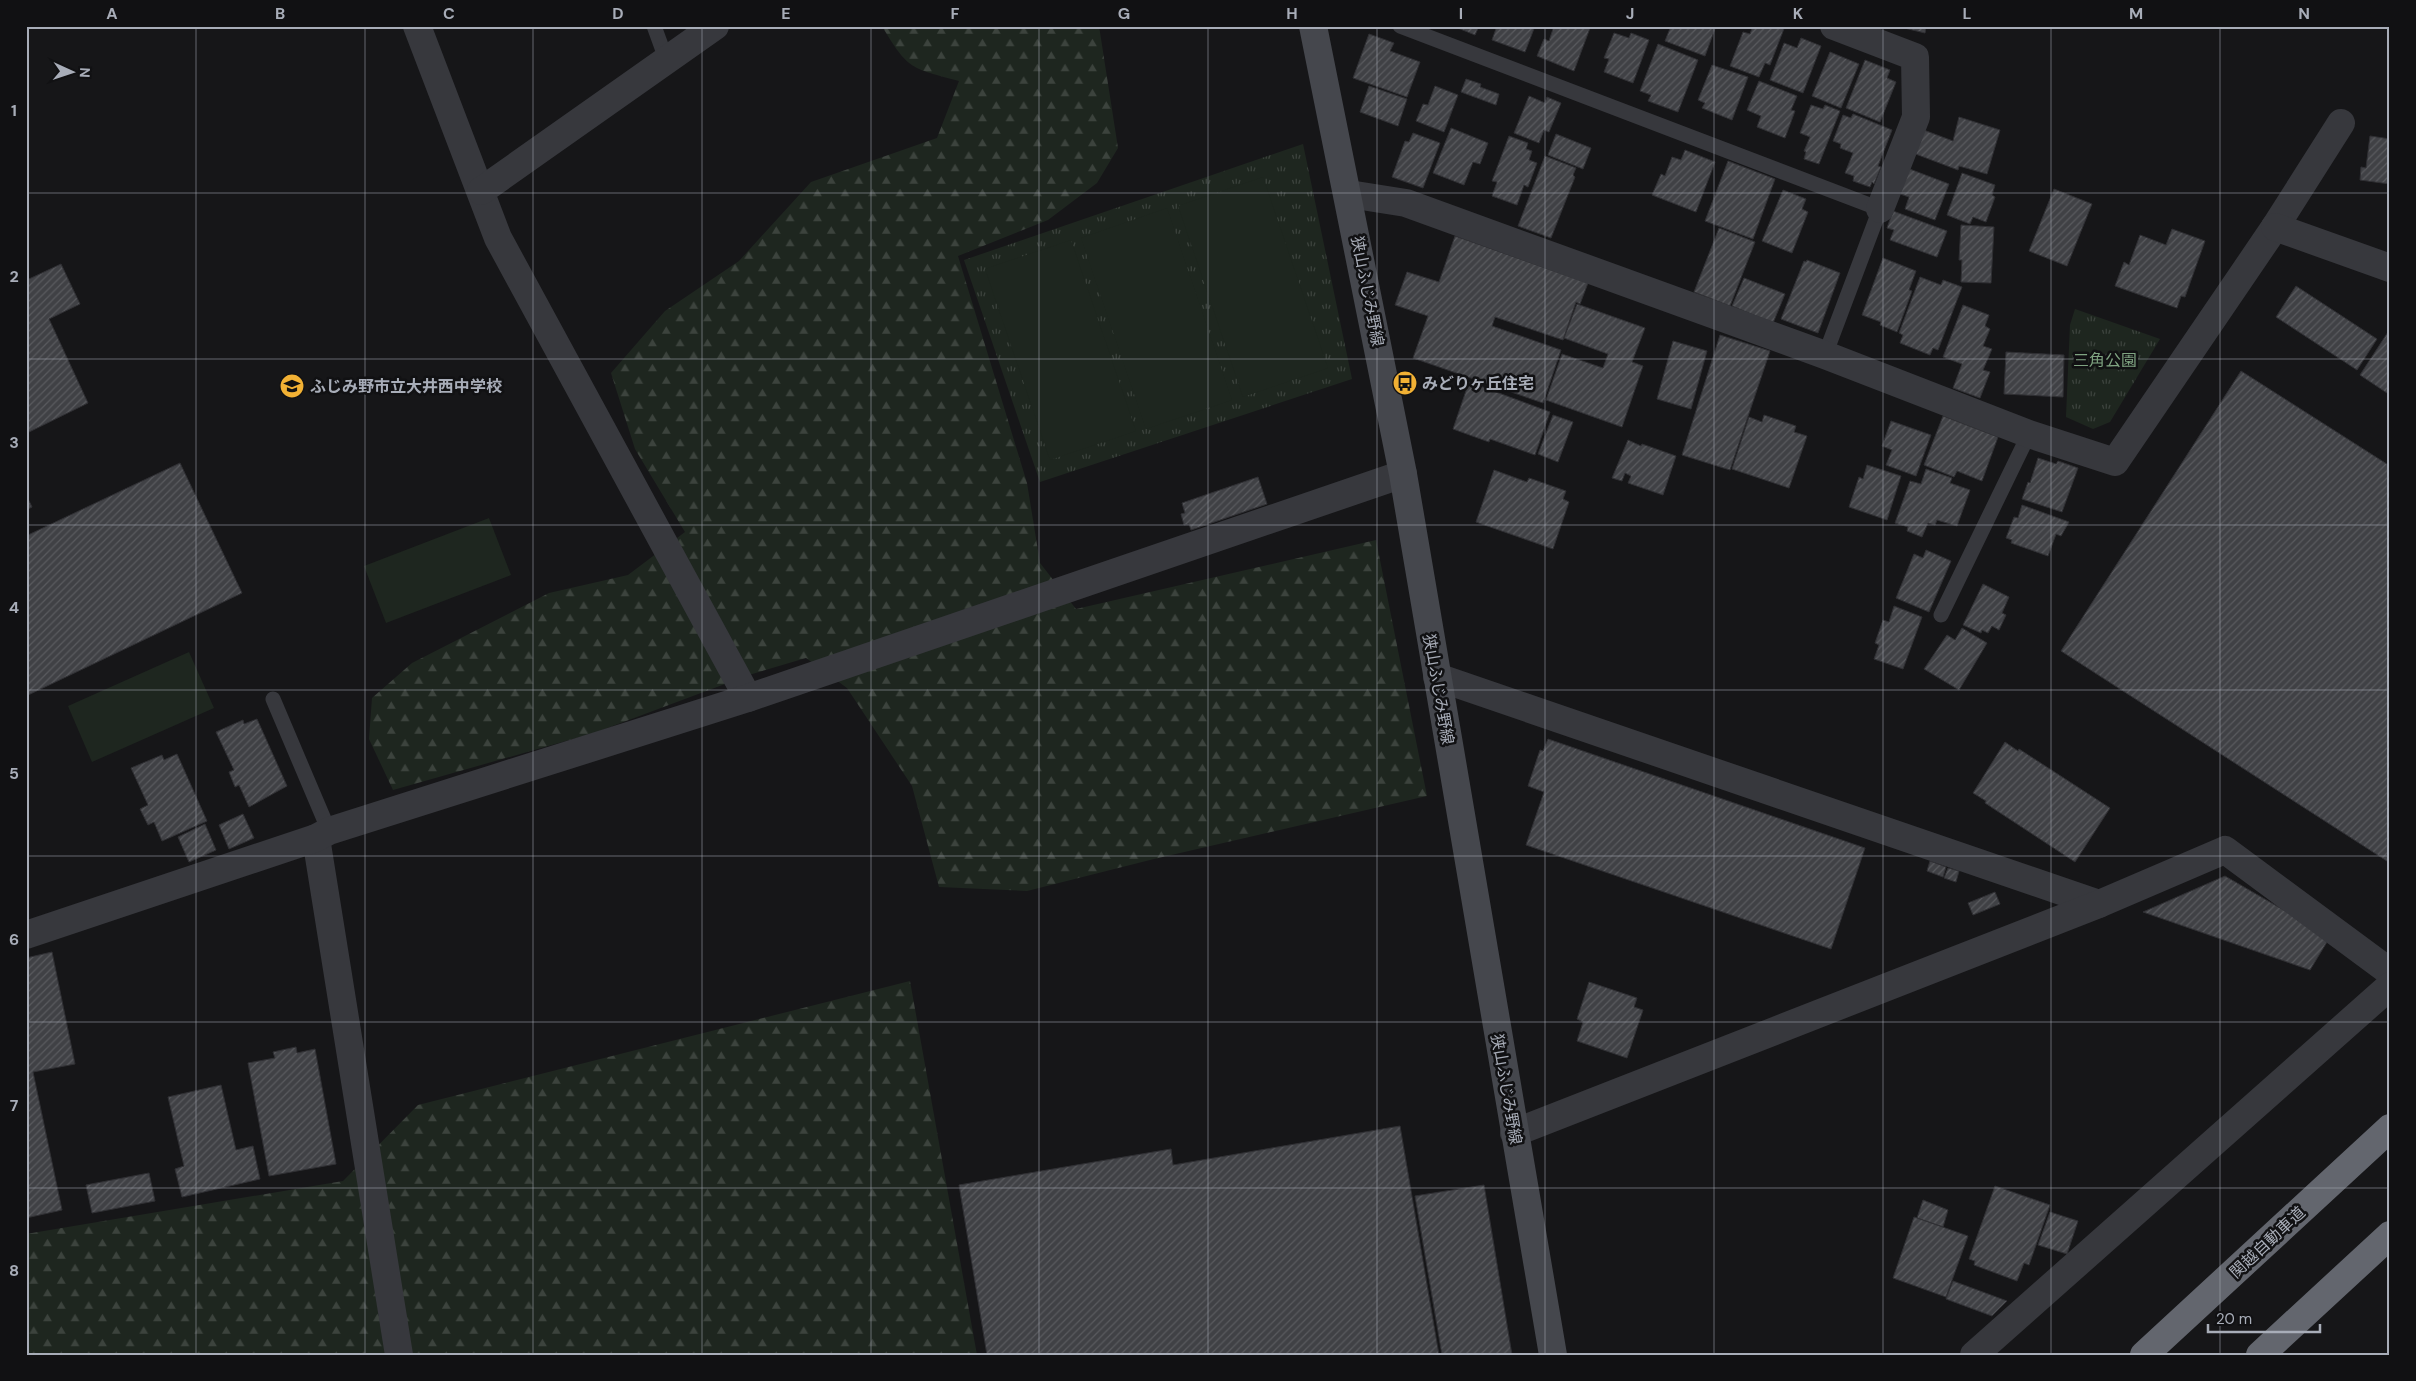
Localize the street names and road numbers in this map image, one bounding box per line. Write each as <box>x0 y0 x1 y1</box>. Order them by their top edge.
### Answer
street label: 狭山ふじみ野線 <box>1347 234 1389 348</box>
street label: 狭山ふじみ野線 <box>1418 632 1459 746</box>
street label: 狭山ふじみ野線 <box>1486 1032 1527 1146</box>
street label: 関越自動車道 <box>2225 1202 2310 1283</box>

